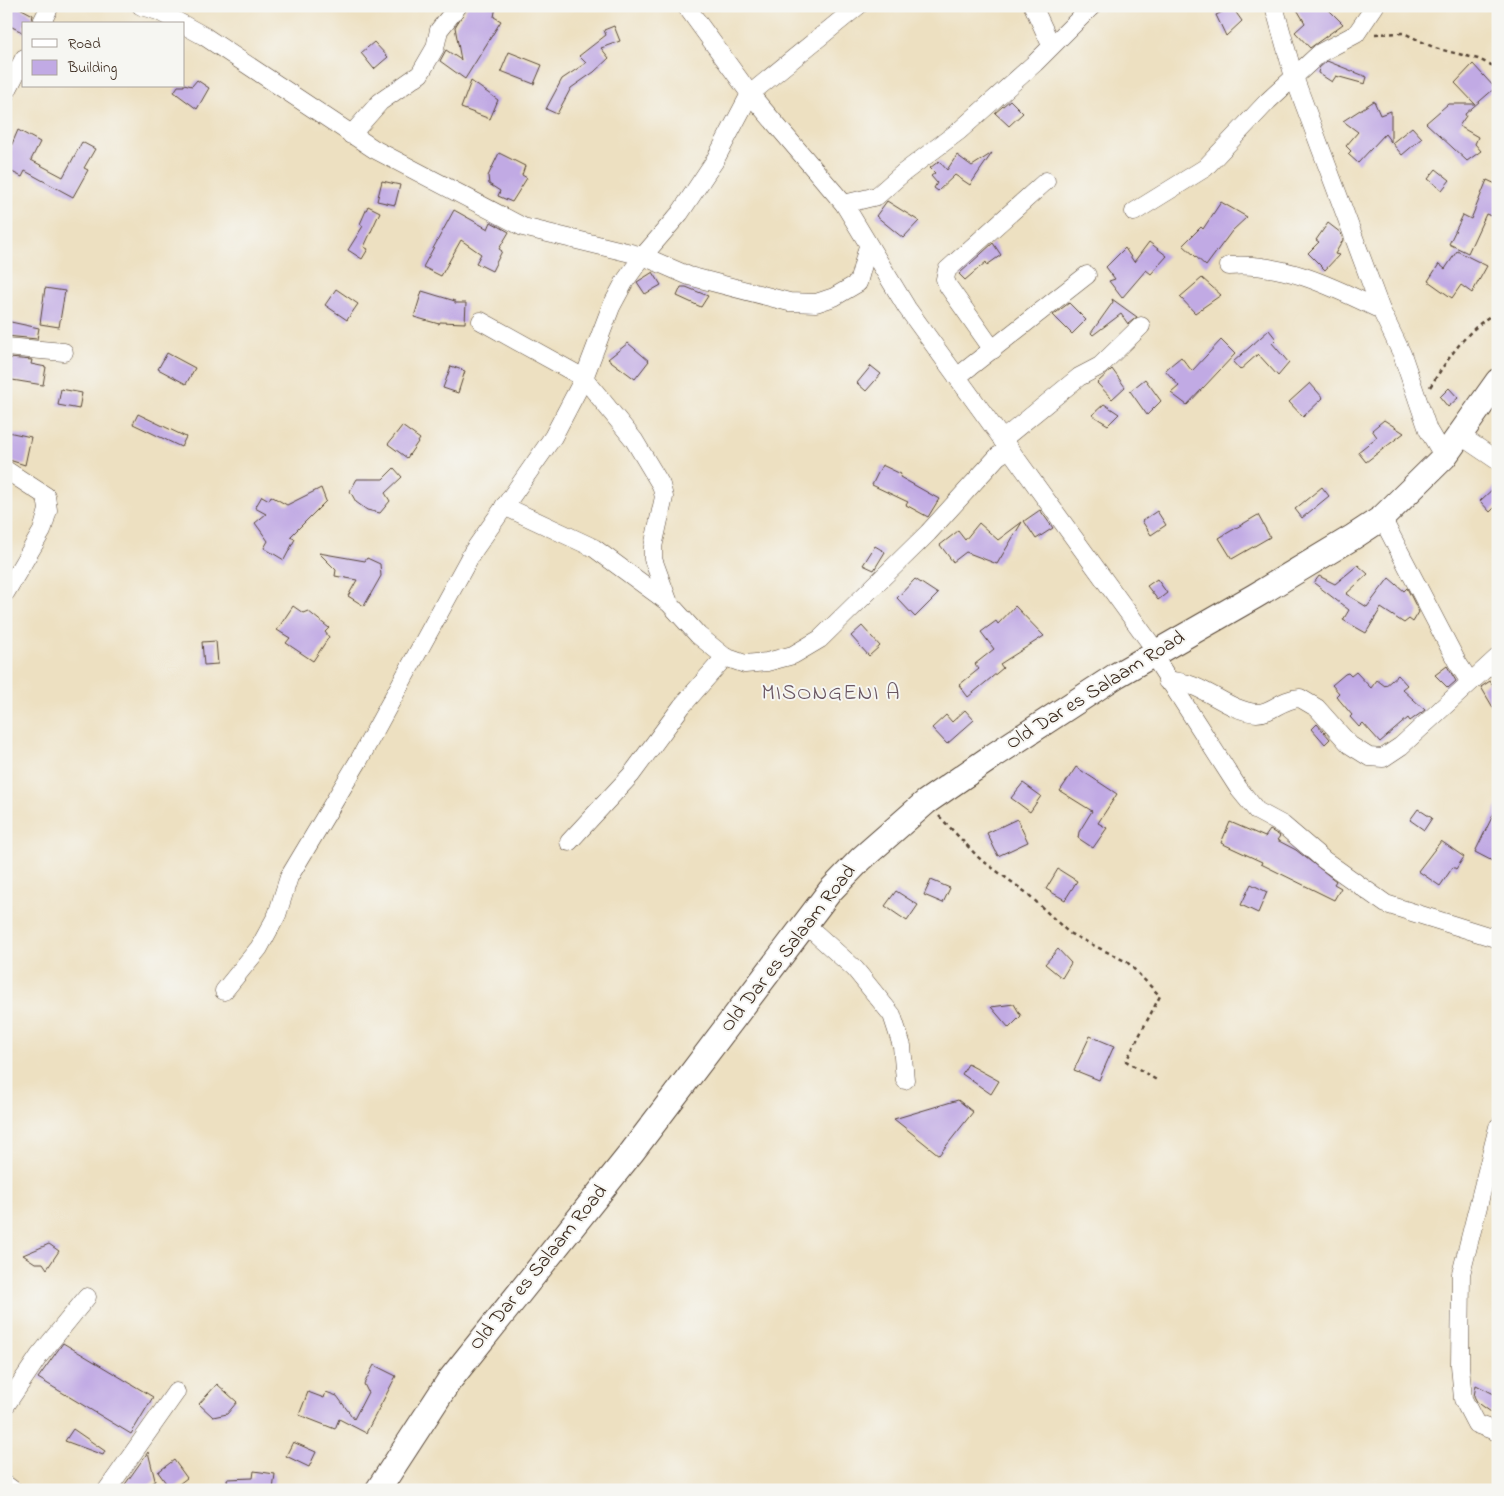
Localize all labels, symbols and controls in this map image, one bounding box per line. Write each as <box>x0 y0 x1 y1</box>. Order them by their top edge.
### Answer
legend <box>22 22 185 88</box>
text: Road <box>68 33 101 55</box>
text: Building <box>67 57 117 80</box>
street label: Old Dar es Salaam Road <box>1001 624 1191 758</box>
district label: MISONGENI A <box>761 678 901 710</box>
street label: Old Dar es Salaam Road <box>714 859 864 1039</box>
street label: Old Dar es Salaam Road <box>463 1179 615 1357</box>

